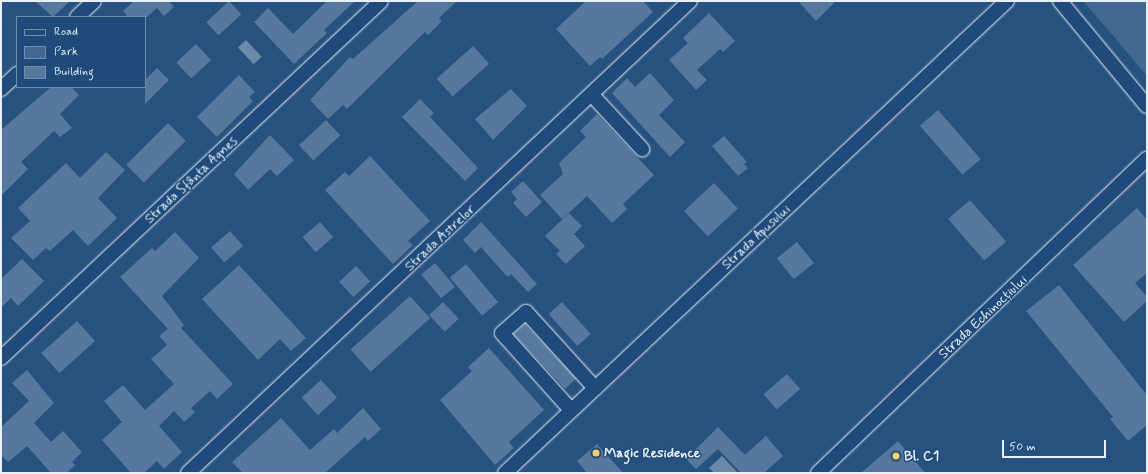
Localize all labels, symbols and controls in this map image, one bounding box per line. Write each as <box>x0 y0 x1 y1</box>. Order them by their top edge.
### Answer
legend <box>16 16 146 88</box>
text: Road <box>54 24 78 40</box>
text: Park <box>54 44 78 60</box>
text: Building <box>54 64 94 80</box>
street label: Strada Sfânta Agnes <box>141 132 241 228</box>
street label: Strada Astrelor <box>401 201 479 275</box>
street label: Strada Apusului <box>718 201 794 273</box>
street label: Strada Echinocțiului <box>935 271 1031 363</box>
scale bar <box>1004 432 1108 458</box>
text: 50 m <box>1009 439 1036 455</box>
place label: Magic Residence <box>604 445 701 461</box>
marker: Magic Residence <box>591 448 601 458</box>
place label: Bl. C1 <box>904 448 939 464</box>
marker: Bl. C1 <box>891 451 901 461</box>

